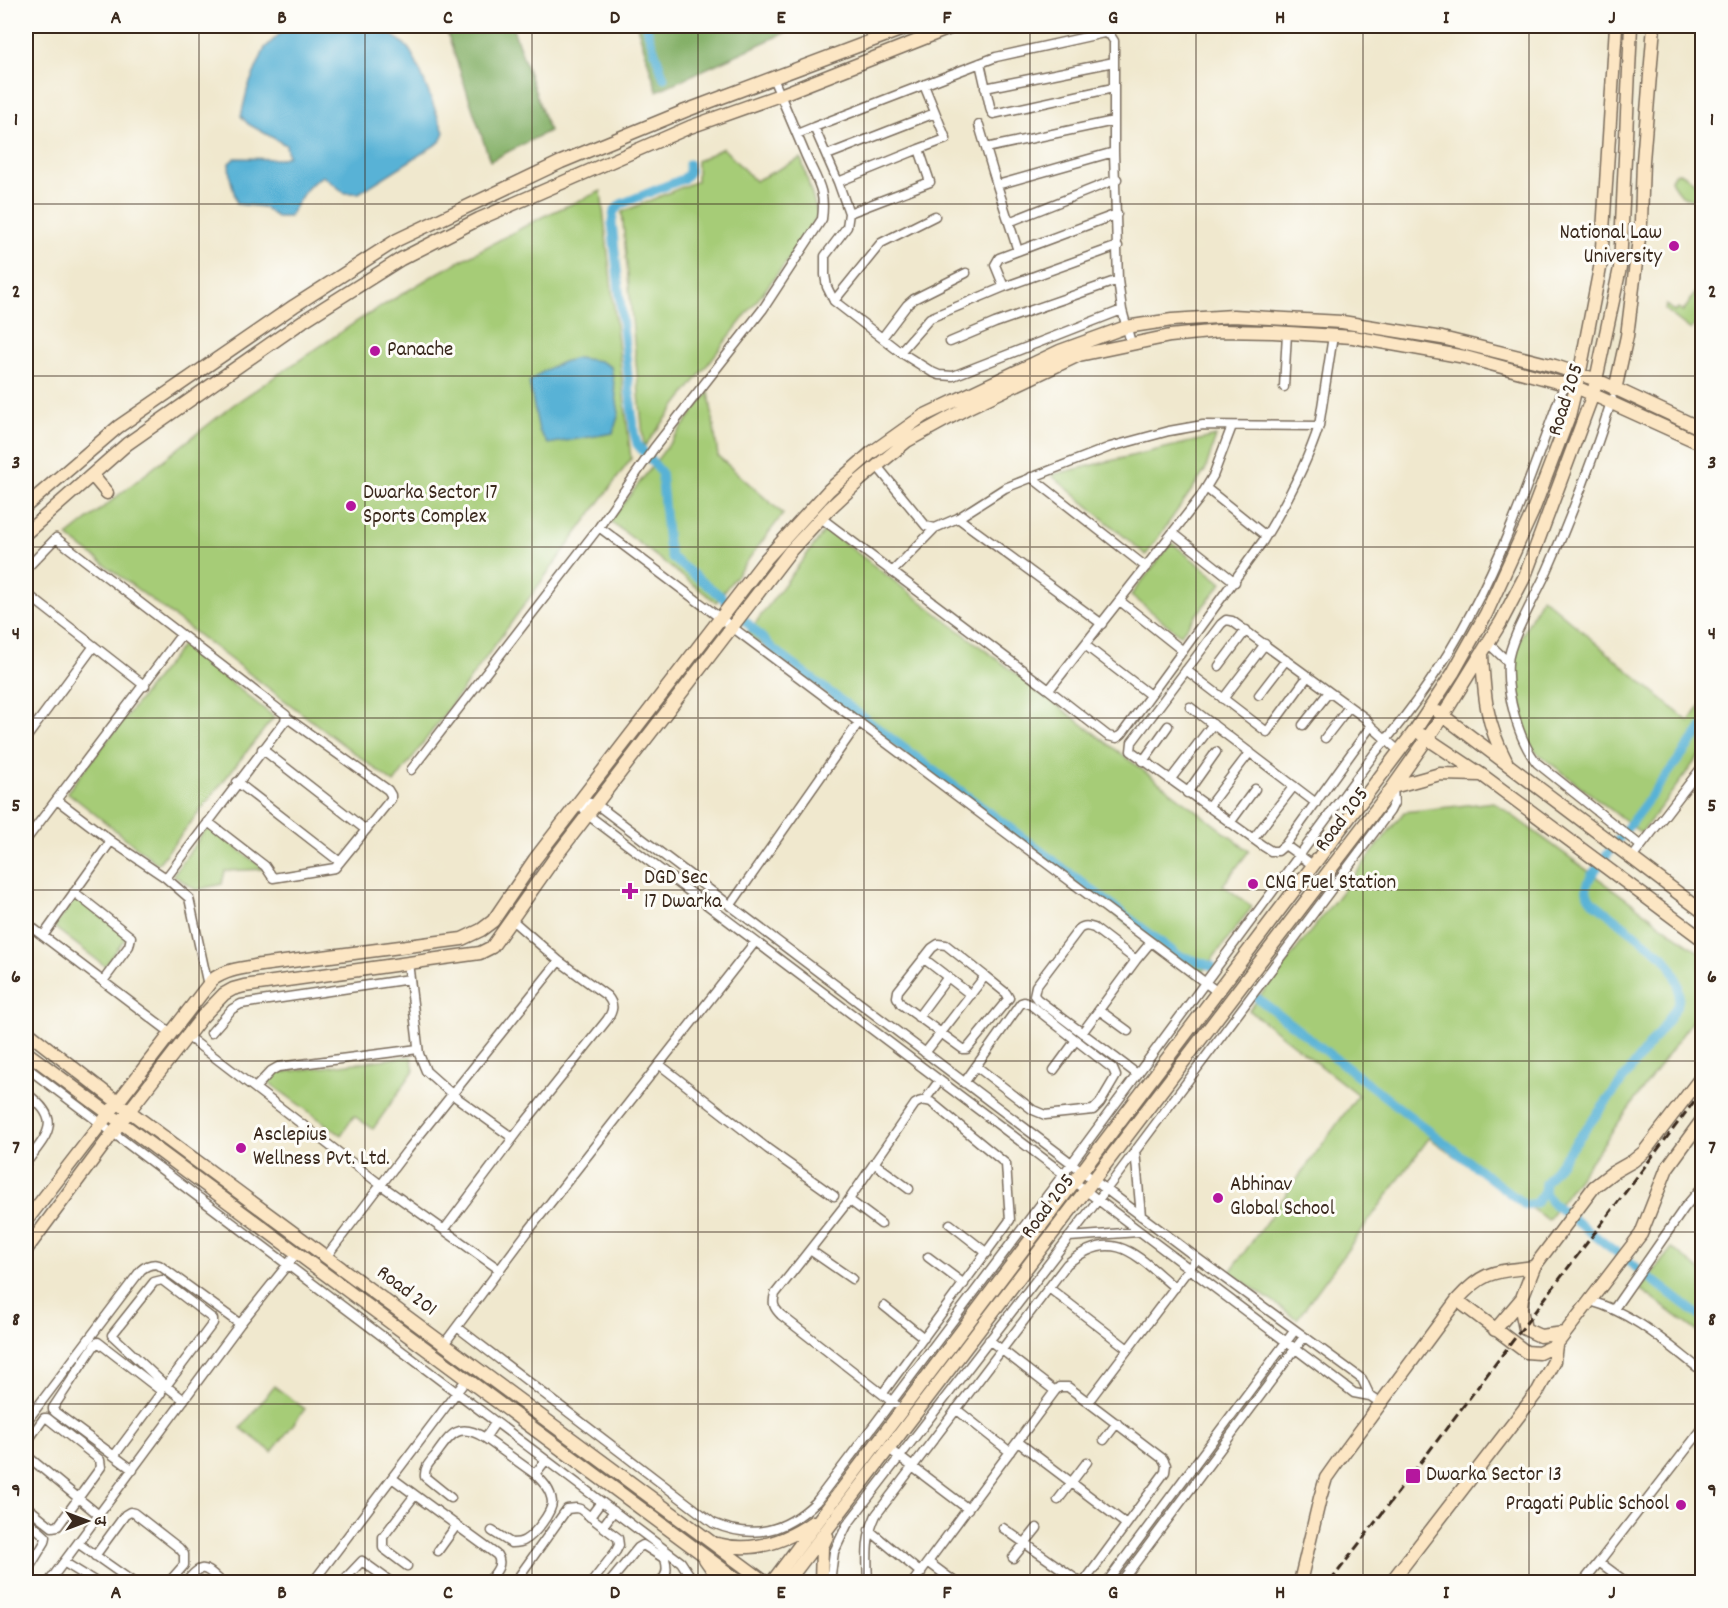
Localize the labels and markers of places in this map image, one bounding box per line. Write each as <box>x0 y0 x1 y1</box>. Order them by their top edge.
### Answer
place label: National Law University <box>1560 219 1662 273</box>
marker: National Law University <box>1667 239 1681 253</box>
place label: Panache <box>387 336 453 366</box>
marker: Panache <box>368 344 382 358</box>
place label: Dwarka Sector 17 Sports Complex <box>363 479 498 533</box>
marker: Dwarka Sector 17 Sports Complex <box>344 499 358 513</box>
place label: DGD Sec 17 Dwarka <box>644 864 723 918</box>
place label: CNG Fuel Station <box>1265 869 1396 899</box>
marker: CNG Fuel Station <box>1246 877 1260 891</box>
marker: DGD Sec 17 Dwarka <box>621 882 639 900</box>
place label: Asclepius Wellness Pvt. Ltd. <box>253 1121 390 1175</box>
marker: Asclepius Wellness Pvt. Ltd. <box>234 1141 248 1155</box>
place label: Abhinav Global School <box>1230 1171 1335 1225</box>
marker: Abhinav Global School <box>1211 1191 1225 1205</box>
place label: Dwarka Sector 13 <box>1426 1461 1562 1491</box>
marker: Dwarka Sector 13 <box>1404 1467 1422 1485</box>
place label: Pragati Public School <box>1506 1490 1669 1520</box>
marker: Pragati Public School <box>1674 1498 1688 1512</box>

